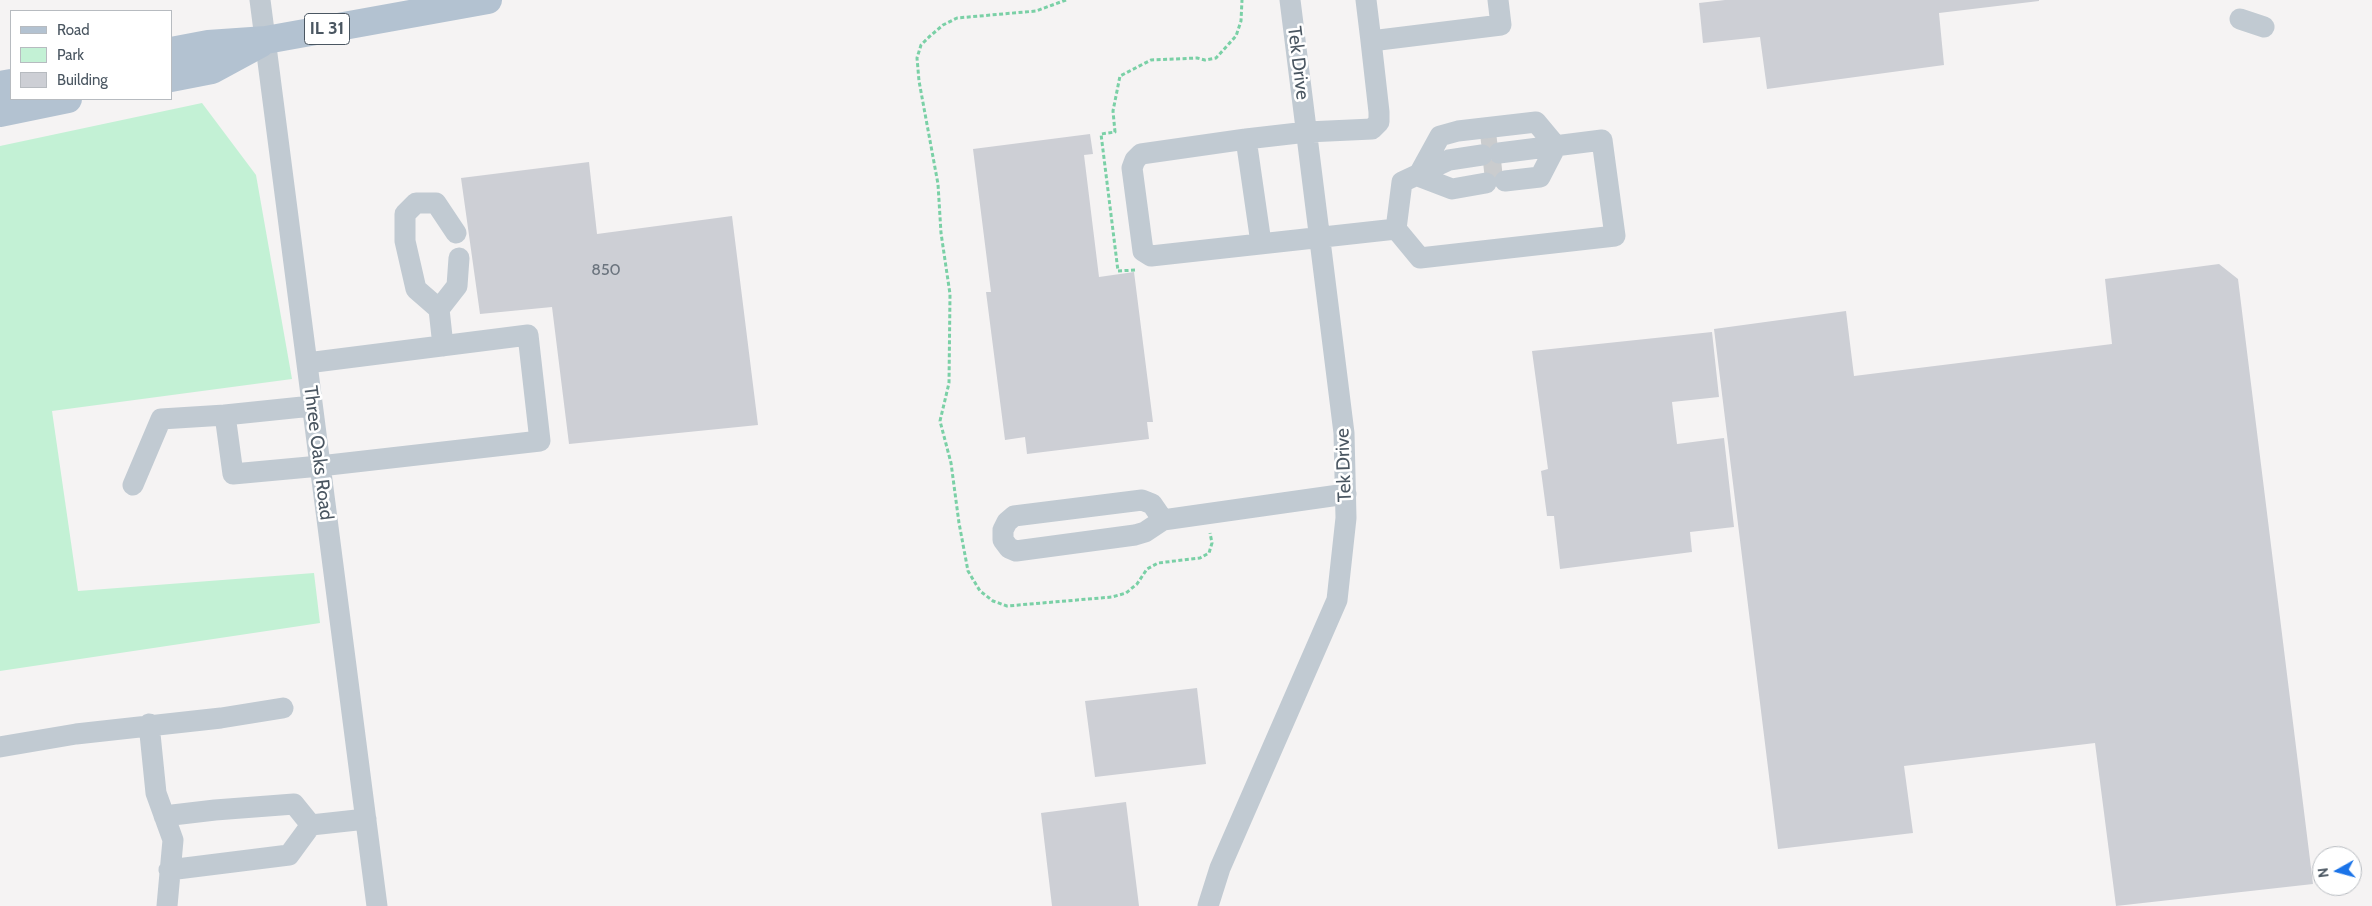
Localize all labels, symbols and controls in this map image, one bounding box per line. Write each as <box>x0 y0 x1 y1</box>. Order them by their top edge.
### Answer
legend <box>10 10 172 100</box>
road number: IL 31 <box>304 13 350 44</box>
text: Road <box>57 21 90 39</box>
street label: Tek Drive <box>1282 25 1314 101</box>
text: Park <box>57 46 84 64</box>
text: Building <box>57 71 108 89</box>
house number: 850 <box>591 260 621 280</box>
street label: Three Oaks Road <box>298 384 338 522</box>
street label: Tek Drive <box>1331 428 1357 502</box>
north arrow <box>2312 846 2362 896</box>
text: N <box>2314 867 2333 879</box>

